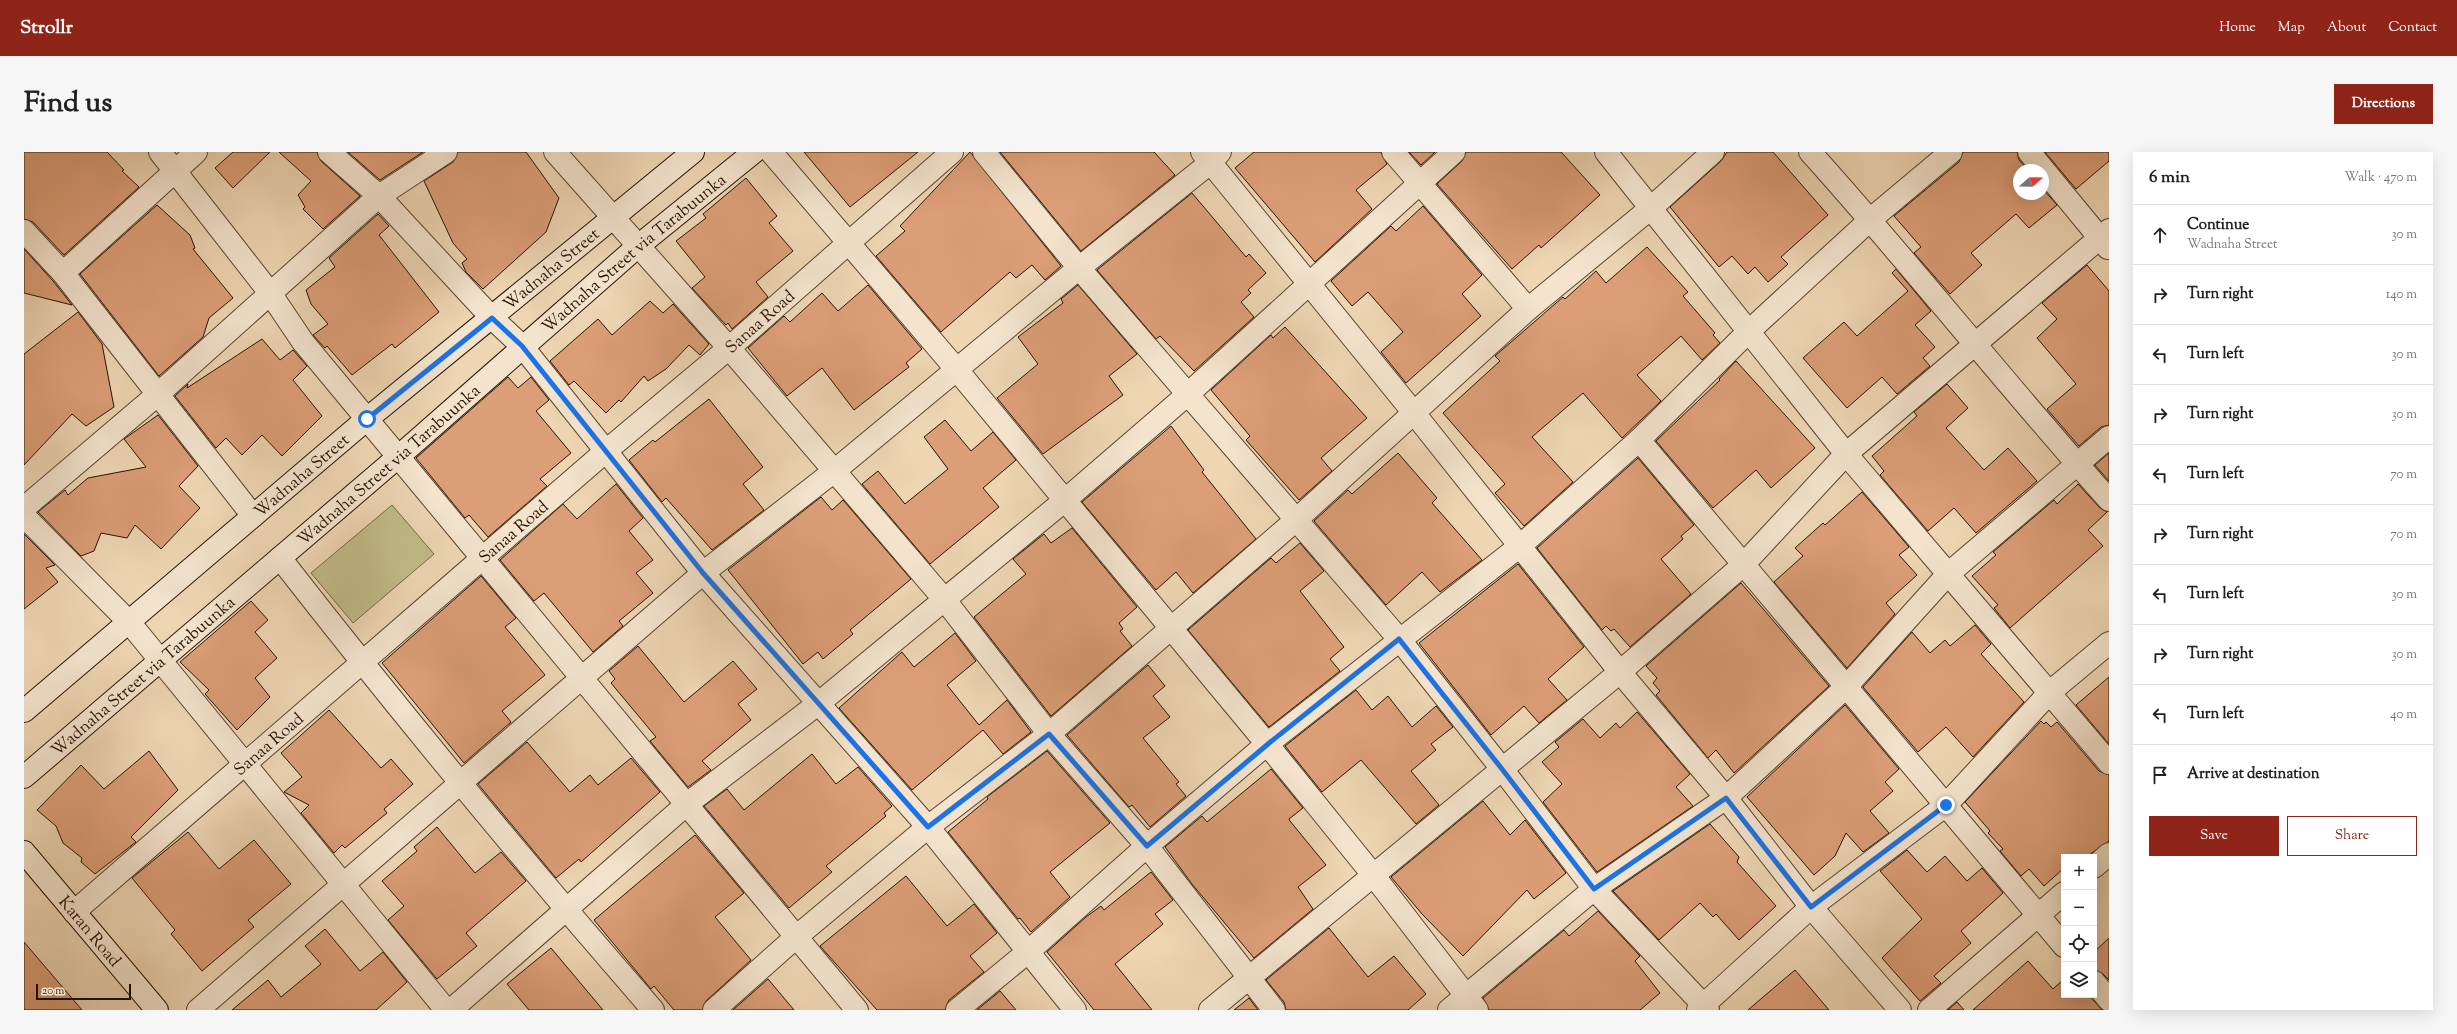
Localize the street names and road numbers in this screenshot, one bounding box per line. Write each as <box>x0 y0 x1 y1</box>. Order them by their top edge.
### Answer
street label: Wadnaha Street via Tarabuunka <box>537 169 731 335</box>
street label: Wadnaha Street <box>499 222 603 314</box>
street label: Sanaa Road <box>721 285 801 360</box>
street label: Wadnaha Street via Tarabuunka <box>293 379 483 549</box>
street label: Wadnaha Street <box>249 429 353 521</box>
street label: Sanaa Road <box>474 496 555 570</box>
street label: Wadnaha Street via Tarabuunka <box>47 591 241 763</box>
street label: Sanaa Road <box>229 708 310 782</box>
street label: Karan Road <box>52 891 126 973</box>

